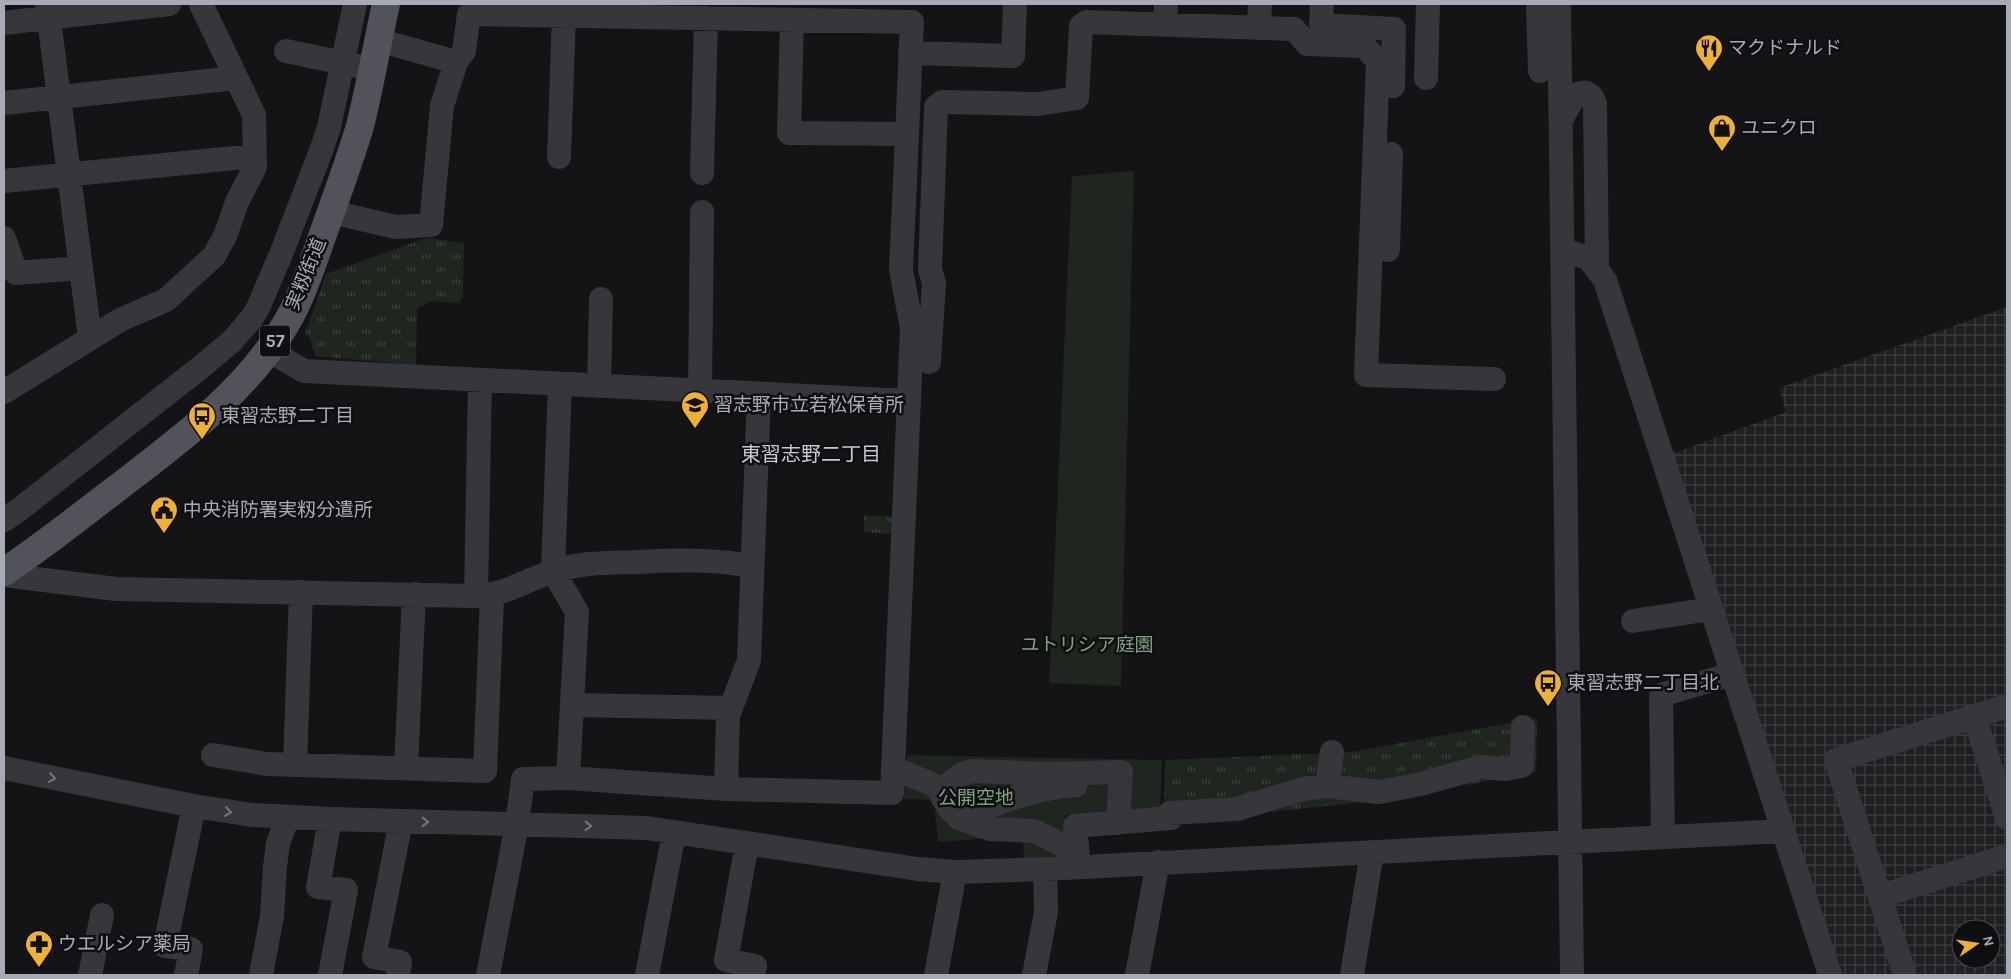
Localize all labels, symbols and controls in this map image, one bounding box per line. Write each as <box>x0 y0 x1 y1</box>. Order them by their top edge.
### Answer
restaurant icon: マクドナルド <box>1694 33 1724 72</box>
place label: マクドナルド <box>1728 37 1842 59</box>
shop icon: ユニクロ <box>1707 113 1737 152</box>
place label: ユニクロ <box>1741 117 1817 139</box>
street label: 実籾街道 <box>282 235 330 313</box>
road number: 57 <box>260 326 290 356</box>
school or university icon: 習志野市立若松保育所 <box>680 390 710 429</box>
place label: 習志野市立若松保育所 <box>714 394 904 416</box>
bus stop icon: 東習志野二丁目 <box>187 401 217 440</box>
place label: 東習志野二丁目 <box>221 405 354 427</box>
district label: 東習志野二丁目 <box>741 443 881 466</box>
public building icon: 中央消防署実籾分遣所 <box>149 495 179 534</box>
place label: 中央消防署実籾分遣所 <box>183 499 373 521</box>
park label: ユトリシア庭園 <box>1020 634 1154 656</box>
bus stop icon: 東習志野二丁目北 <box>1533 668 1563 707</box>
place label: 東習志野二丁目北 <box>1567 672 1719 694</box>
one-way arrow <box>47 772 56 783</box>
park label: 公開空地 <box>938 787 1014 809</box>
one-way arrow <box>224 806 233 816</box>
one-way arrow <box>422 816 430 827</box>
one-way arrow <box>584 821 592 831</box>
north arrow <box>1951 919 2001 969</box>
pharmacy icon: ウエルシア薬局 <box>24 929 54 968</box>
place label: ウエルシア薬局 <box>58 933 191 955</box>
text: N <box>1979 934 1998 948</box>

